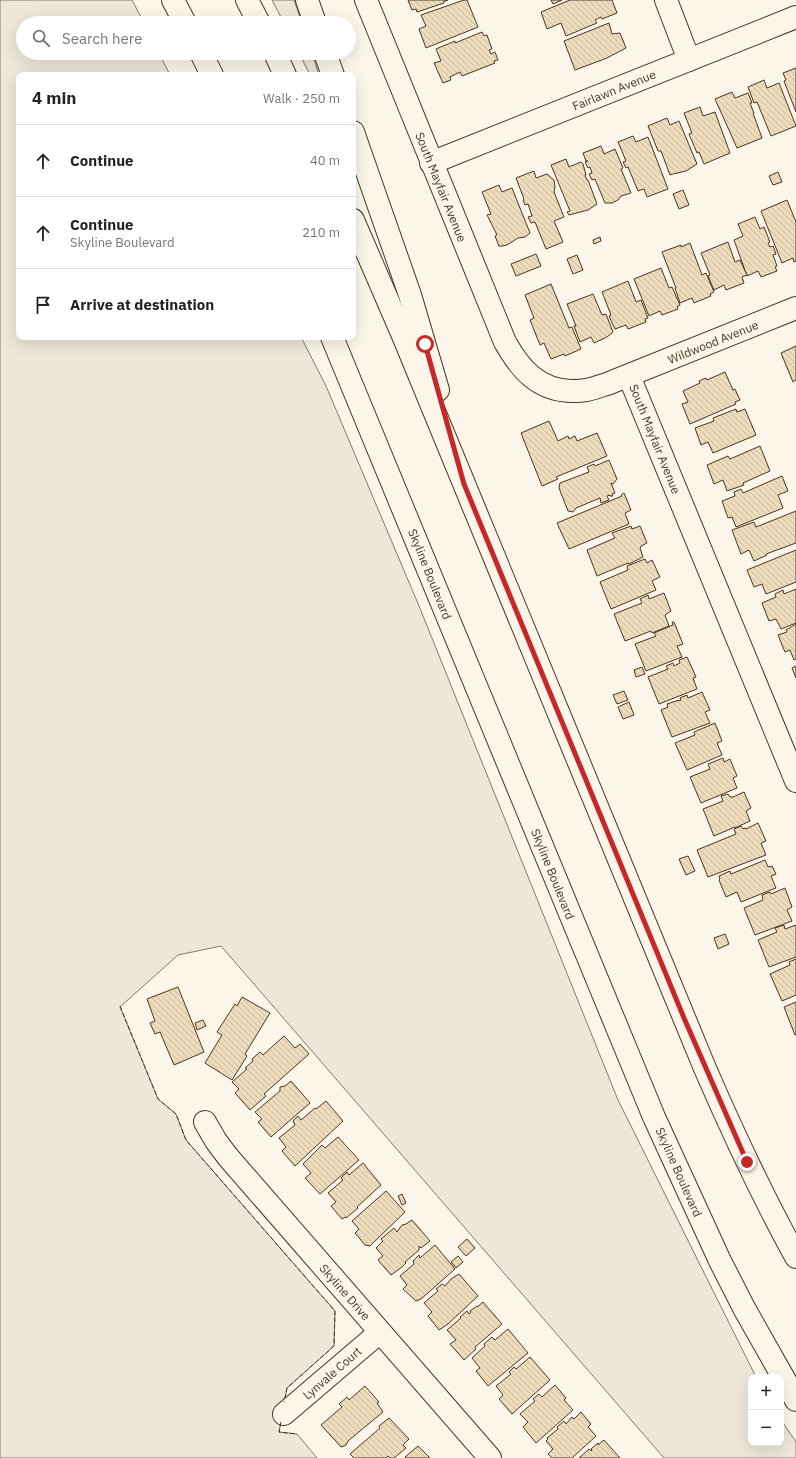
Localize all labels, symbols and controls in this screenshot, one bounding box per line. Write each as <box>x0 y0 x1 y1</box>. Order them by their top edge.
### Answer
search box <box>16 16 356 60</box>
icon: search <box>30 27 52 49</box>
text: Search here <box>62 29 142 48</box>
street label: Fairlawn Avenue <box>570 66 658 114</box>
text: 4 min <box>32 87 76 109</box>
text: Walk · 250 m <box>263 90 340 107</box>
street label: South Mayfair Avenue <box>412 130 470 244</box>
icon: ahead <box>32 150 54 172</box>
text: Continue <box>70 151 134 170</box>
text: 40 m <box>310 152 340 169</box>
text: Continue <box>70 215 134 234</box>
icon: ahead <box>32 222 54 244</box>
text: 210 m <box>302 224 340 241</box>
text: Skyline Boulevard <box>70 234 174 251</box>
icon: arrive <box>32 294 54 316</box>
text: Arrive at destination <box>70 295 214 314</box>
street label: Wildwood Avenue <box>666 317 761 367</box>
route start <box>416 335 434 353</box>
street label: South Mayfair Avenue <box>626 382 684 496</box>
street label: Skyline Boulevard <box>405 526 455 622</box>
street label: Skyline Boulevard <box>528 826 578 922</box>
street label: Skyline Boulevard <box>653 1125 705 1219</box>
route end <box>738 1153 756 1171</box>
street label: Skyline Drive <box>316 1261 374 1324</box>
street label: Lynvale Court <box>300 1343 364 1403</box>
map controls <box>748 1374 784 1446</box>
button: + <box>748 1374 784 1410</box>
button: − <box>748 1410 784 1446</box>

